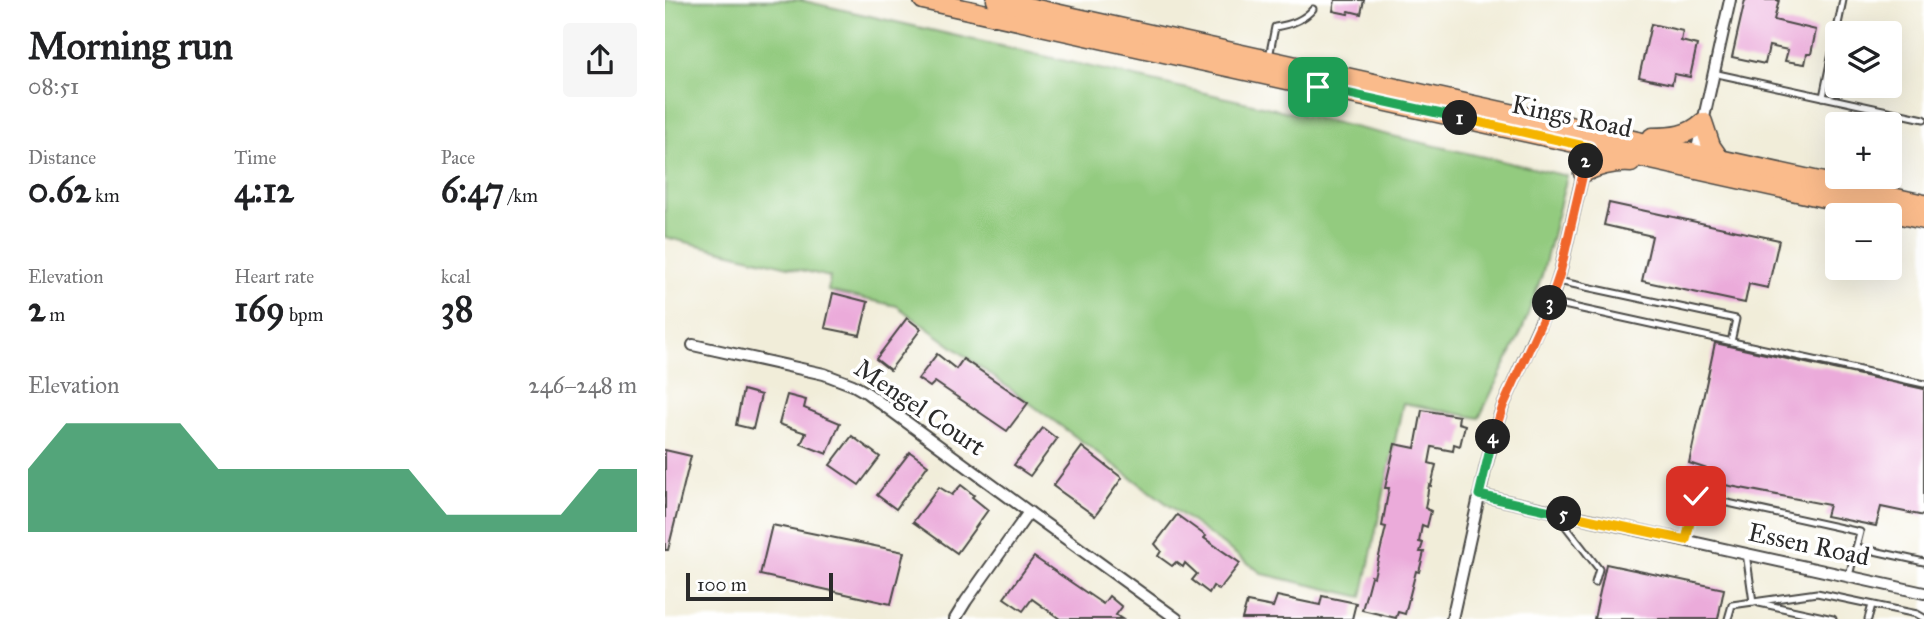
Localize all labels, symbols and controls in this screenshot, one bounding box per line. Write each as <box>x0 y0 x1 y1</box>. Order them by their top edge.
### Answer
map controls <box>1825 21 1902 280</box>
button: layers <box>1825 21 1902 98</box>
text: Morning run <box>28 23 233 69</box>
button: share <box>563 23 637 97</box>
pin <box>1288 57 1348 117</box>
icon: arrive <box>1299 68 1337 106</box>
text: 08:51 <box>28 72 79 100</box>
street label: Kings Road <box>1509 88 1635 144</box>
pin: 1 <box>1443 100 1477 136</box>
text: 1 <box>1456 106 1463 129</box>
button: + <box>1825 112 1902 189</box>
pin: 2 <box>1569 144 1604 178</box>
text: Distance <box>28 146 96 169</box>
text: Time <box>234 146 276 169</box>
text: Pace <box>441 146 475 169</box>
text: 2 <box>1581 149 1590 172</box>
text: 0.62 <box>28 169 91 212</box>
text: 4:12 <box>234 169 294 212</box>
text: 6:47 <box>441 169 504 212</box>
text: km <box>91 184 120 207</box>
text: /km <box>504 184 538 207</box>
button: − <box>1825 203 1902 280</box>
text: Elevation <box>28 265 103 288</box>
text: Heart rate <box>234 265 314 288</box>
text: kcal <box>441 265 471 288</box>
pin: 3 <box>1533 286 1568 320</box>
text: 2 <box>28 288 45 331</box>
text: 169 <box>234 288 285 331</box>
text: 38 <box>441 288 473 331</box>
text: 3 <box>1546 291 1553 314</box>
text: m <box>45 303 65 326</box>
text: bpm <box>285 303 324 326</box>
street label: Mengel Court <box>849 352 991 462</box>
text: Elevation <box>28 371 119 399</box>
text: 246–248 m <box>528 371 637 399</box>
pin: 4 <box>1475 420 1511 454</box>
text: 4 <box>1487 425 1498 448</box>
pin <box>1666 466 1726 526</box>
icon: check <box>1677 477 1715 515</box>
pin: 5 <box>1546 496 1581 532</box>
text: 5 <box>1559 502 1568 525</box>
street label: Essen Road <box>1745 516 1873 572</box>
scale bar <box>686 570 833 602</box>
text: 100 m <box>697 573 747 596</box>

